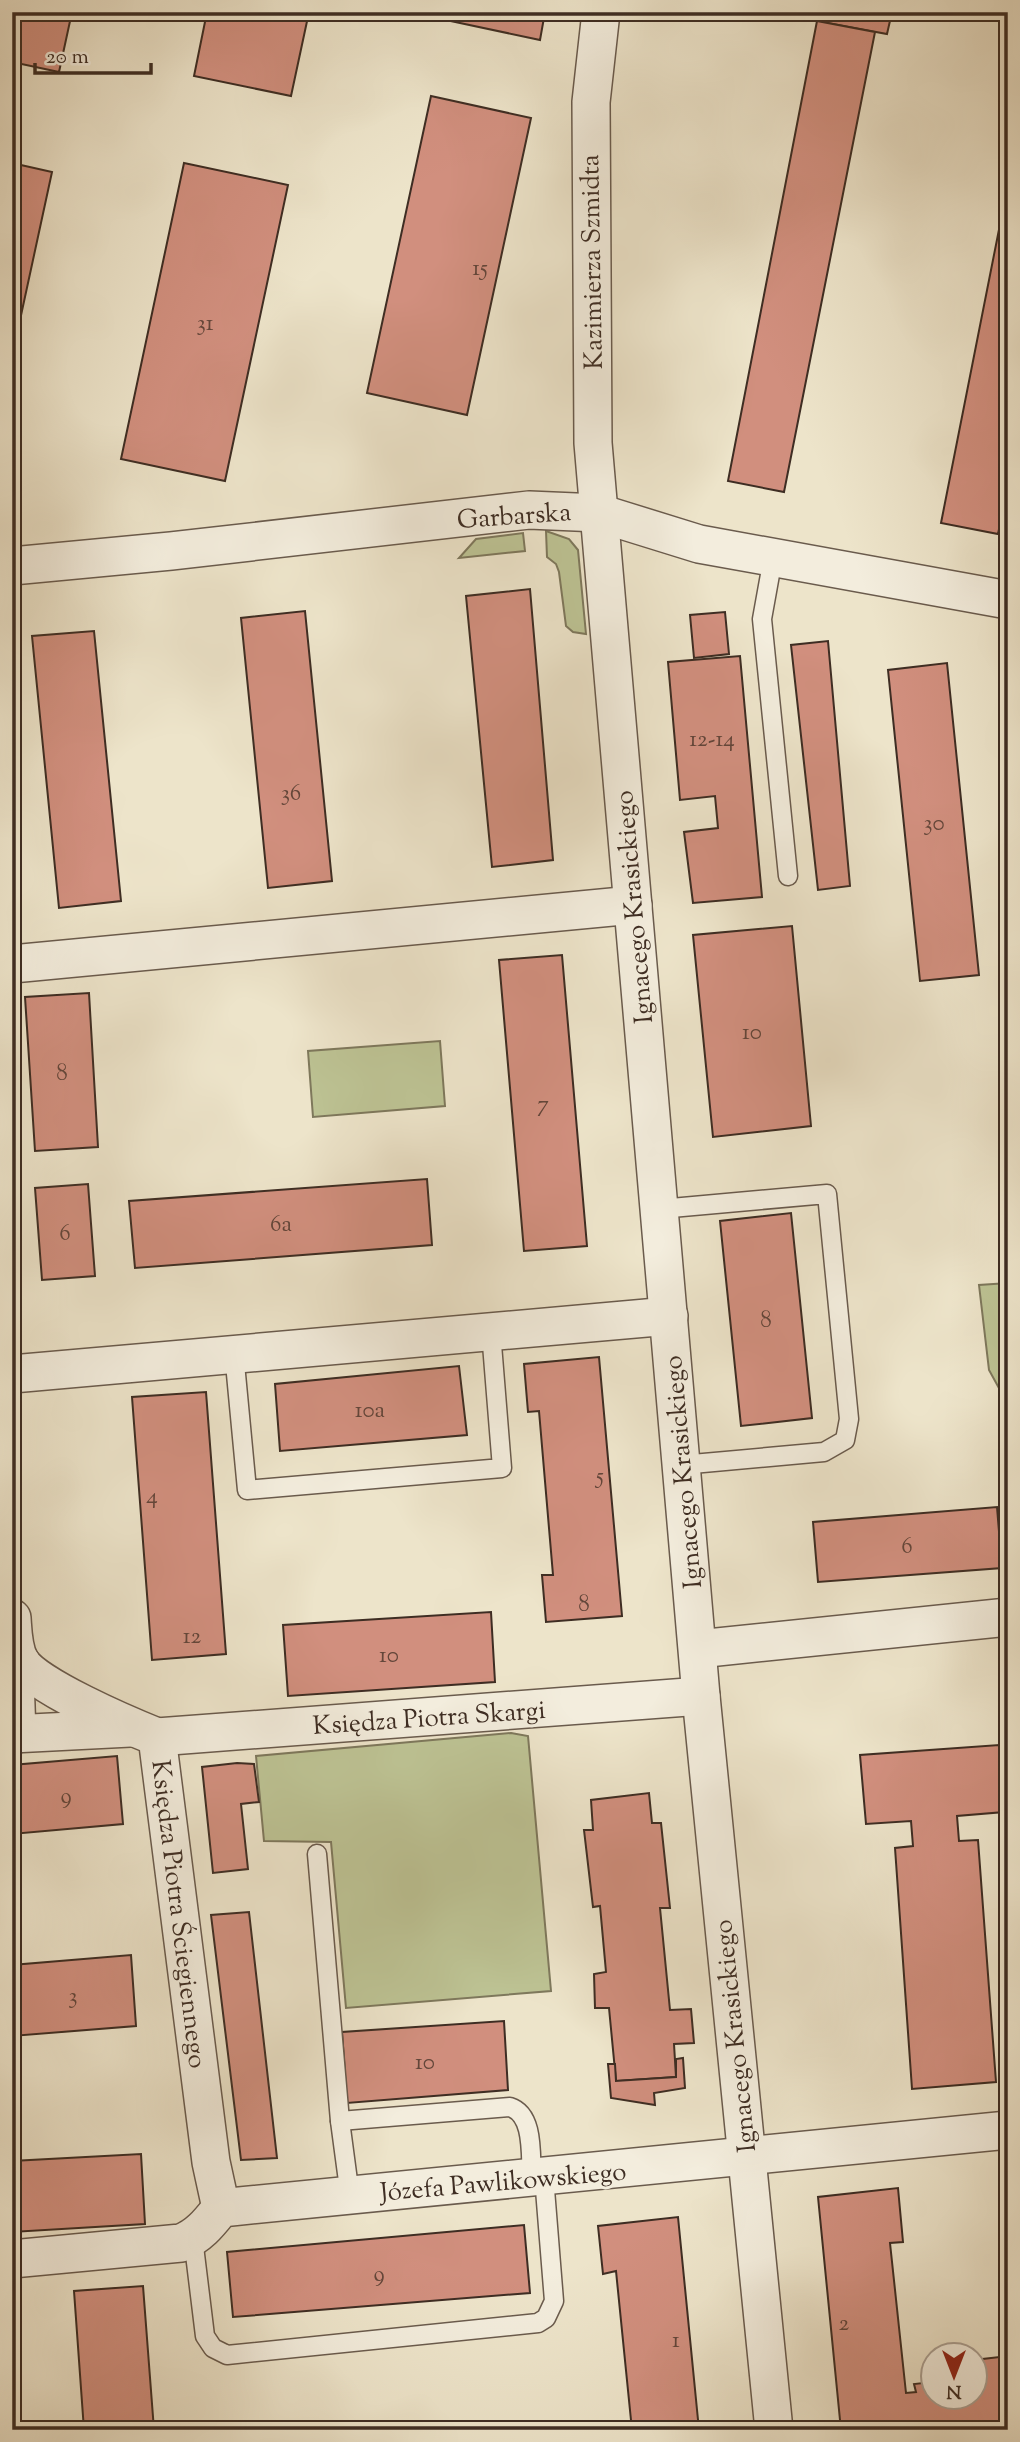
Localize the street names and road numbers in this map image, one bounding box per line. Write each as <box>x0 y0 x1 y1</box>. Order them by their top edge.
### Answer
street label: Kazimierza Szmidta <box>573 154 614 370</box>
street label: Garbarska <box>456 495 573 540</box>
street label: Ignacego Krasickiego <box>607 789 664 1025</box>
street label: Ignacego Krasickiego <box>656 1354 713 1590</box>
street label: Księdza Piotra Skargi <box>311 1693 547 1746</box>
street label: Księdza Piotra Ściegiennego <box>140 1758 215 2071</box>
street label: Ignacego Krasickiego <box>706 1918 767 2154</box>
street label: Józefa Pawlikowskiego <box>376 2154 628 2213</box>

